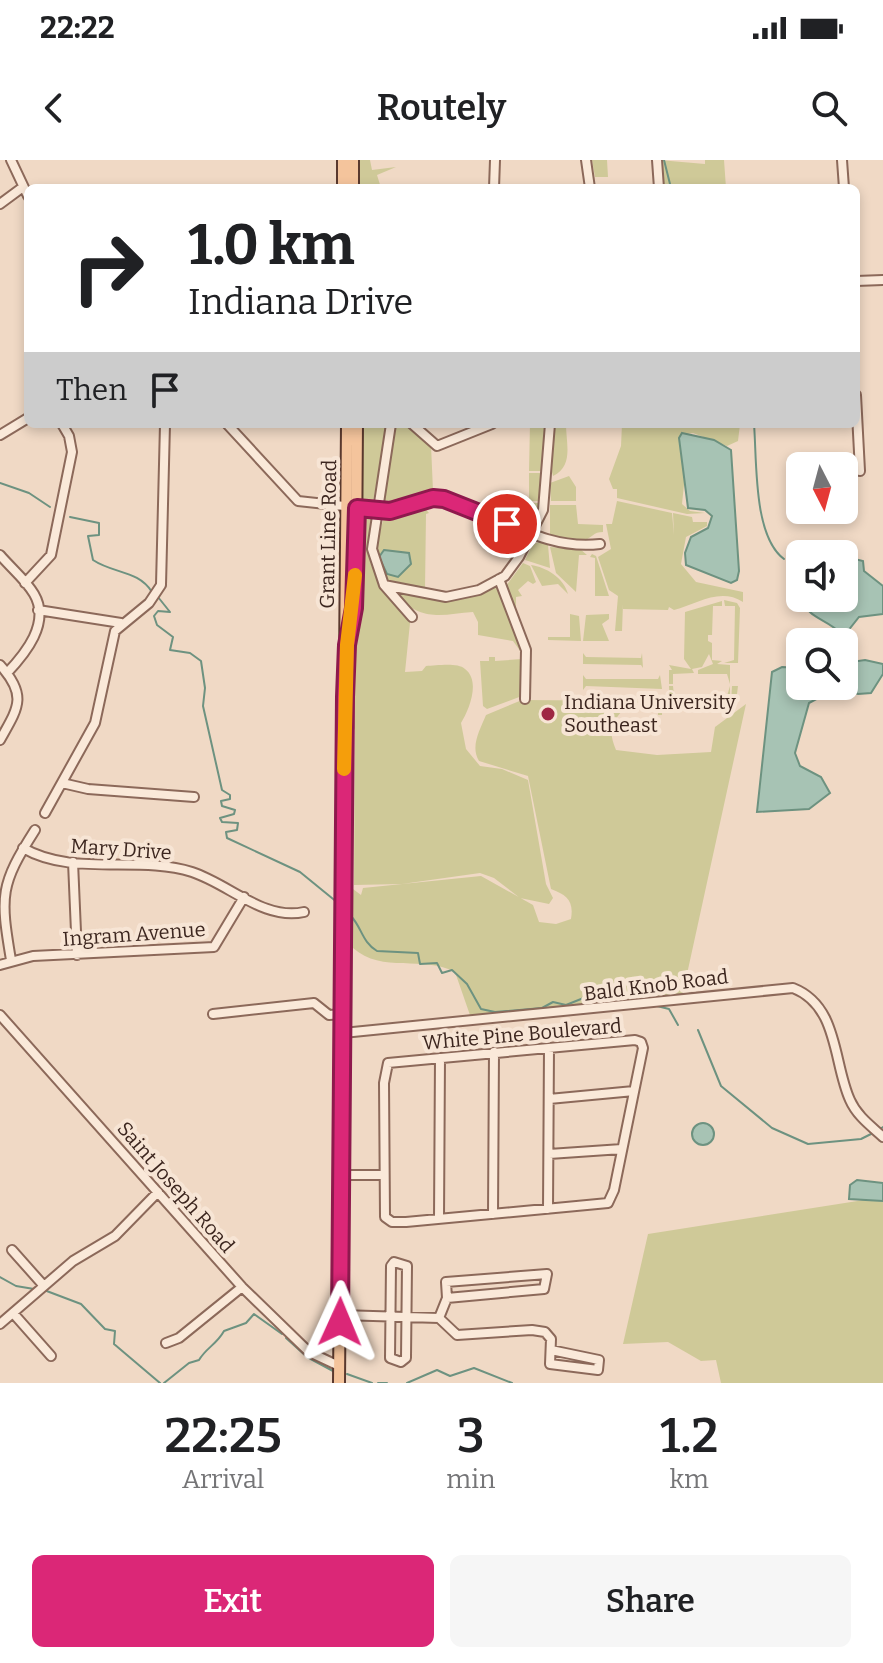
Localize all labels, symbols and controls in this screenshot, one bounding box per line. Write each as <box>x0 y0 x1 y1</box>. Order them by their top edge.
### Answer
text: 22:22 <box>40 10 115 46</box>
icon: back <box>32 86 76 130</box>
text: Routely <box>377 86 506 130</box>
icon: search <box>807 86 851 130</box>
text: 1.0 km <box>188 212 355 279</box>
icon: right <box>56 216 160 320</box>
text: Indiana Drive <box>188 280 413 324</box>
icon: arrive <box>143 368 187 412</box>
text: Then <box>56 372 127 408</box>
north arrow <box>786 452 858 524</box>
map controls <box>786 452 858 700</box>
street label: Grant Line Road <box>315 459 341 609</box>
pin <box>473 490 541 558</box>
icon: arrive <box>485 502 529 546</box>
button: sound <box>786 540 858 612</box>
button: search <box>786 628 858 700</box>
place label: Indiana University Southeast <box>564 690 736 737</box>
marker: Indiana University Southeast <box>539 705 557 723</box>
street label: Mary Drive <box>70 833 172 865</box>
street label: Ingram Avenue <box>62 917 206 951</box>
street label: Bald Knob Road <box>582 964 730 1006</box>
street label: White Pine Boulevard <box>421 1013 623 1055</box>
street label: Saint Joseph Road <box>112 1116 240 1258</box>
position arrow <box>298 1280 382 1364</box>
text: 22:25 <box>165 1407 282 1465</box>
text: 3 <box>457 1407 485 1465</box>
text: 1.2 <box>660 1407 718 1465</box>
text: Arrival <box>182 1464 264 1495</box>
text: min <box>446 1464 495 1495</box>
text: km <box>670 1464 709 1495</box>
button: Exit <box>32 1555 434 1647</box>
button: Share <box>450 1555 851 1647</box>

